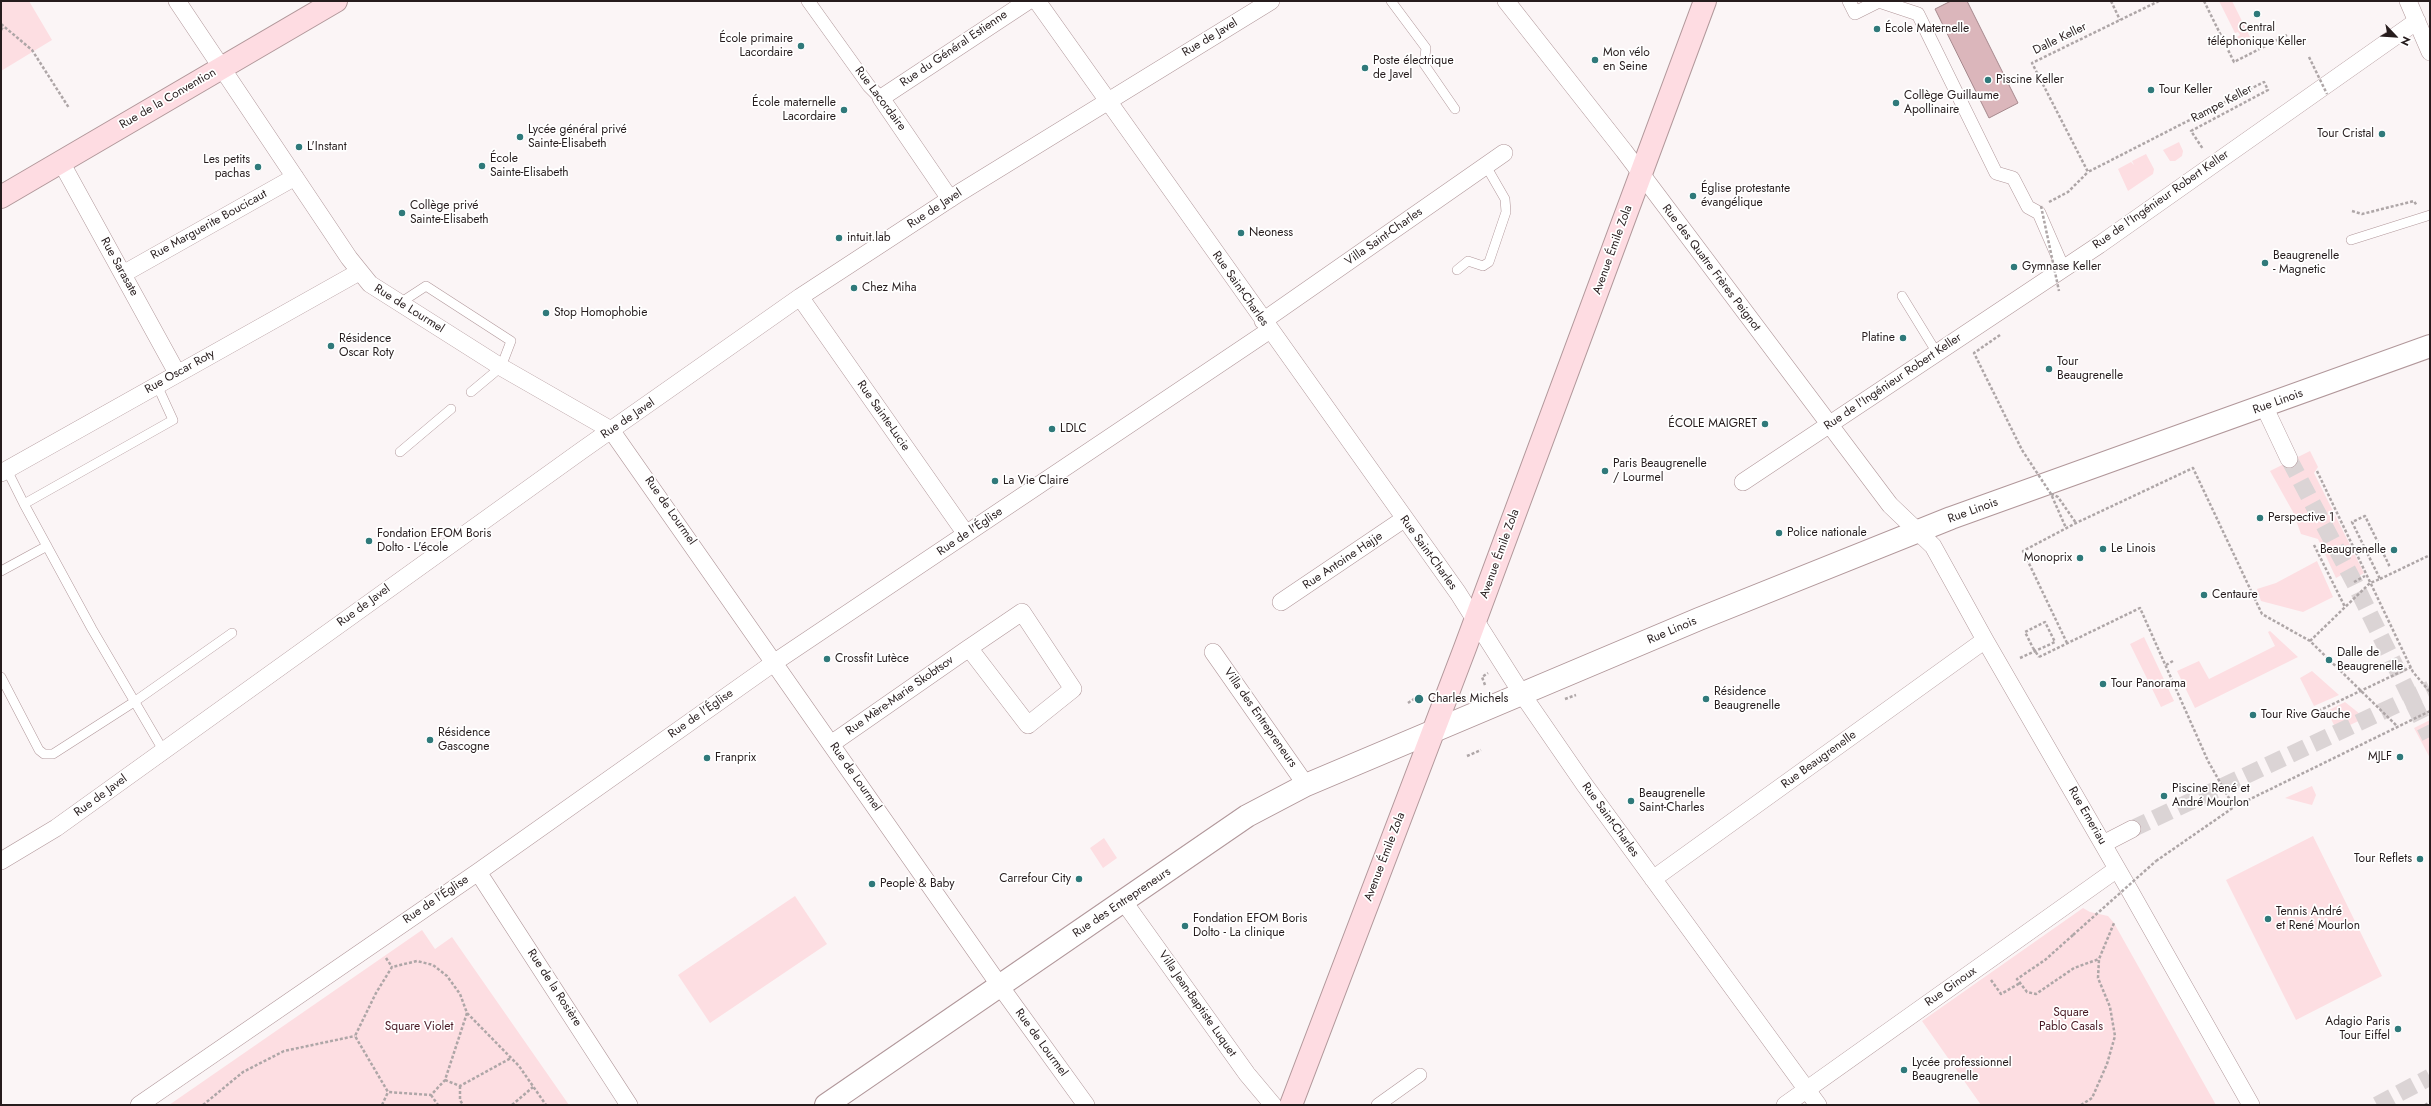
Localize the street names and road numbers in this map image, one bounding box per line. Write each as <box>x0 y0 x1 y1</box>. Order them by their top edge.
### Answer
street label: Rue du Général Estienne <box>898 8 1010 90</box>
street label: Rue de Javel <box>1180 16 1240 60</box>
street label: Dalle Keller <box>2031 20 2089 58</box>
street label: Rue Lacordaire <box>851 64 909 134</box>
street label: Rue de la Convention <box>117 66 219 132</box>
street label: Rampe Keller <box>2189 82 2255 126</box>
street label: Rue de l'Ingénieur Robert Keller <box>2090 147 2232 253</box>
street label: Rue de Javel <box>905 186 965 232</box>
street label: Rue Marguerite Boucicaut <box>148 187 270 263</box>
street label: Rue des Quatre Frères Peignot <box>1659 202 1763 334</box>
street label: Avenue Émile Zola <box>1590 203 1636 297</box>
street label: Villa Saint-Charles <box>1342 205 1426 269</box>
street label: Rue Sarasate <box>97 235 141 299</box>
street label: Rue Saint-Charles <box>1209 249 1271 329</box>
street label: Rue de Lourmel <box>371 282 447 336</box>
street label: Rue de l'Ingénieur Robert Keller <box>1821 331 1965 433</box>
street label: Rue Oscar Roty <box>142 347 218 397</box>
street label: Rue Sainte-Lucie <box>853 378 913 454</box>
street label: Rue Linois <box>2251 386 2305 418</box>
street label: Rue de Javel <box>598 396 658 442</box>
street label: Rue de Lourmel <box>641 474 699 548</box>
street label: Rue Linois <box>1946 495 2000 527</box>
street label: Rue de l'Église <box>934 505 1006 559</box>
street label: Avenue Émile Zola <box>1477 507 1523 601</box>
street label: Rue Saint-Charles <box>1396 513 1460 593</box>
street label: Rue Antoine Hajje <box>1300 529 1386 593</box>
street label: Rue de Javel <box>335 582 393 630</box>
street label: Rue Linois <box>1645 614 1699 648</box>
street label: Rue Mère-Marie Skobtsov <box>843 653 957 739</box>
street label: Villa des Entrepreneurs <box>1220 666 1300 770</box>
street label: Rue de l'Église <box>666 686 736 742</box>
street label: Rue Beaugrenelle <box>1779 728 1859 792</box>
street label: Rue de Lourmel <box>826 740 884 814</box>
street label: Rue de Javel <box>72 772 130 820</box>
street label: Rue Saint-Charles <box>1578 780 1642 860</box>
street label: Rue Emeriau <box>2065 785 2109 847</box>
street label: Avenue Émile Zola <box>1361 811 1409 903</box>
street label: Rue des Entrepreneurs <box>1070 865 1174 941</box>
street label: Rue de l'Église <box>400 873 472 927</box>
street label: Rue de la Rosière <box>524 947 584 1029</box>
street label: Villa Jean-Baptiste Luquet <box>1155 948 1239 1060</box>
street label: Rue Ginoux <box>1923 964 1979 1010</box>
street label: Rue de Lourmel <box>1012 1006 1070 1080</box>

